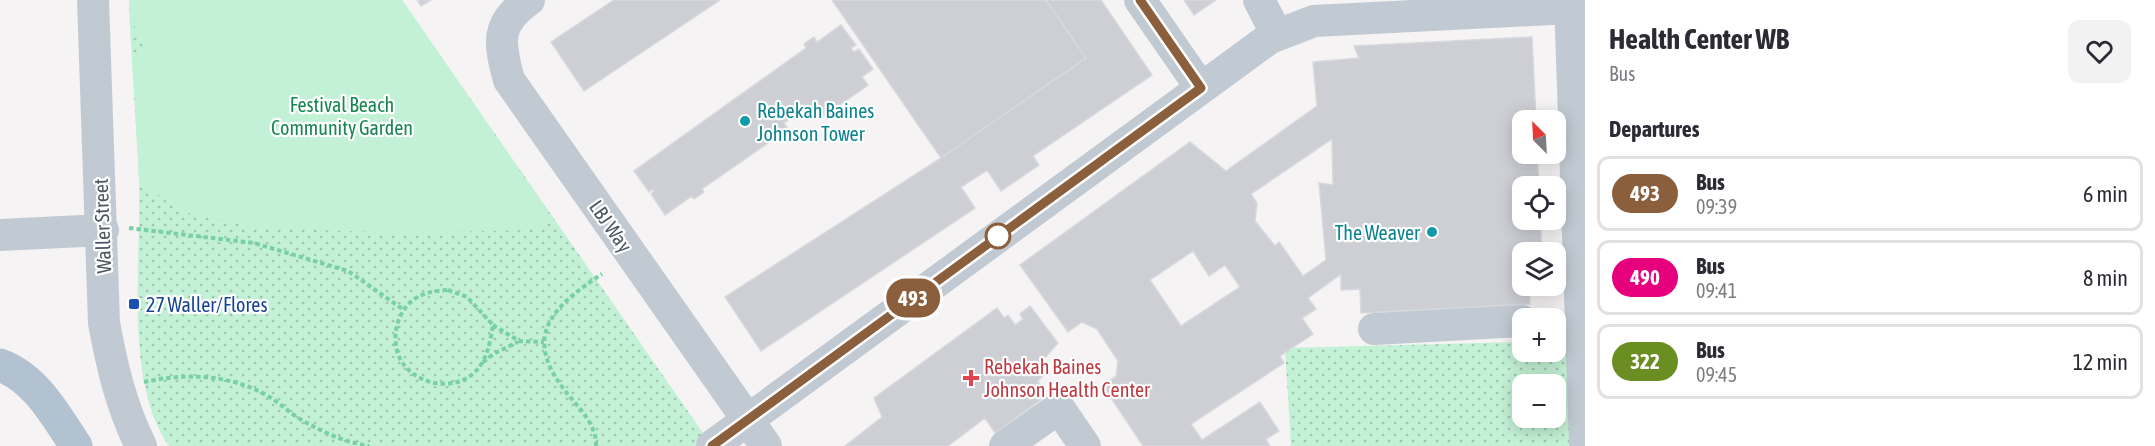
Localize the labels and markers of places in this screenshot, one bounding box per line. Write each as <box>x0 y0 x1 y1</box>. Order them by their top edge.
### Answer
place label: Rebekah Baines Johnson Tower <box>757 99 874 145</box>
marker: Rebekah Baines Johnson Tower <box>738 114 752 128</box>
place label: The Weaver <box>1335 221 1421 244</box>
unlabelled marker <box>985 223 1011 249</box>
marker: The Weaver <box>1425 225 1439 239</box>
place label: 27 Waller/Flores <box>146 293 267 316</box>
marker: 27 Waller/Flores <box>127 297 141 311</box>
place label: Rebekah Baines Johnson Health Center <box>984 355 1151 401</box>
marker: Rebekah Baines Johnson Health Center <box>962 369 980 387</box>

